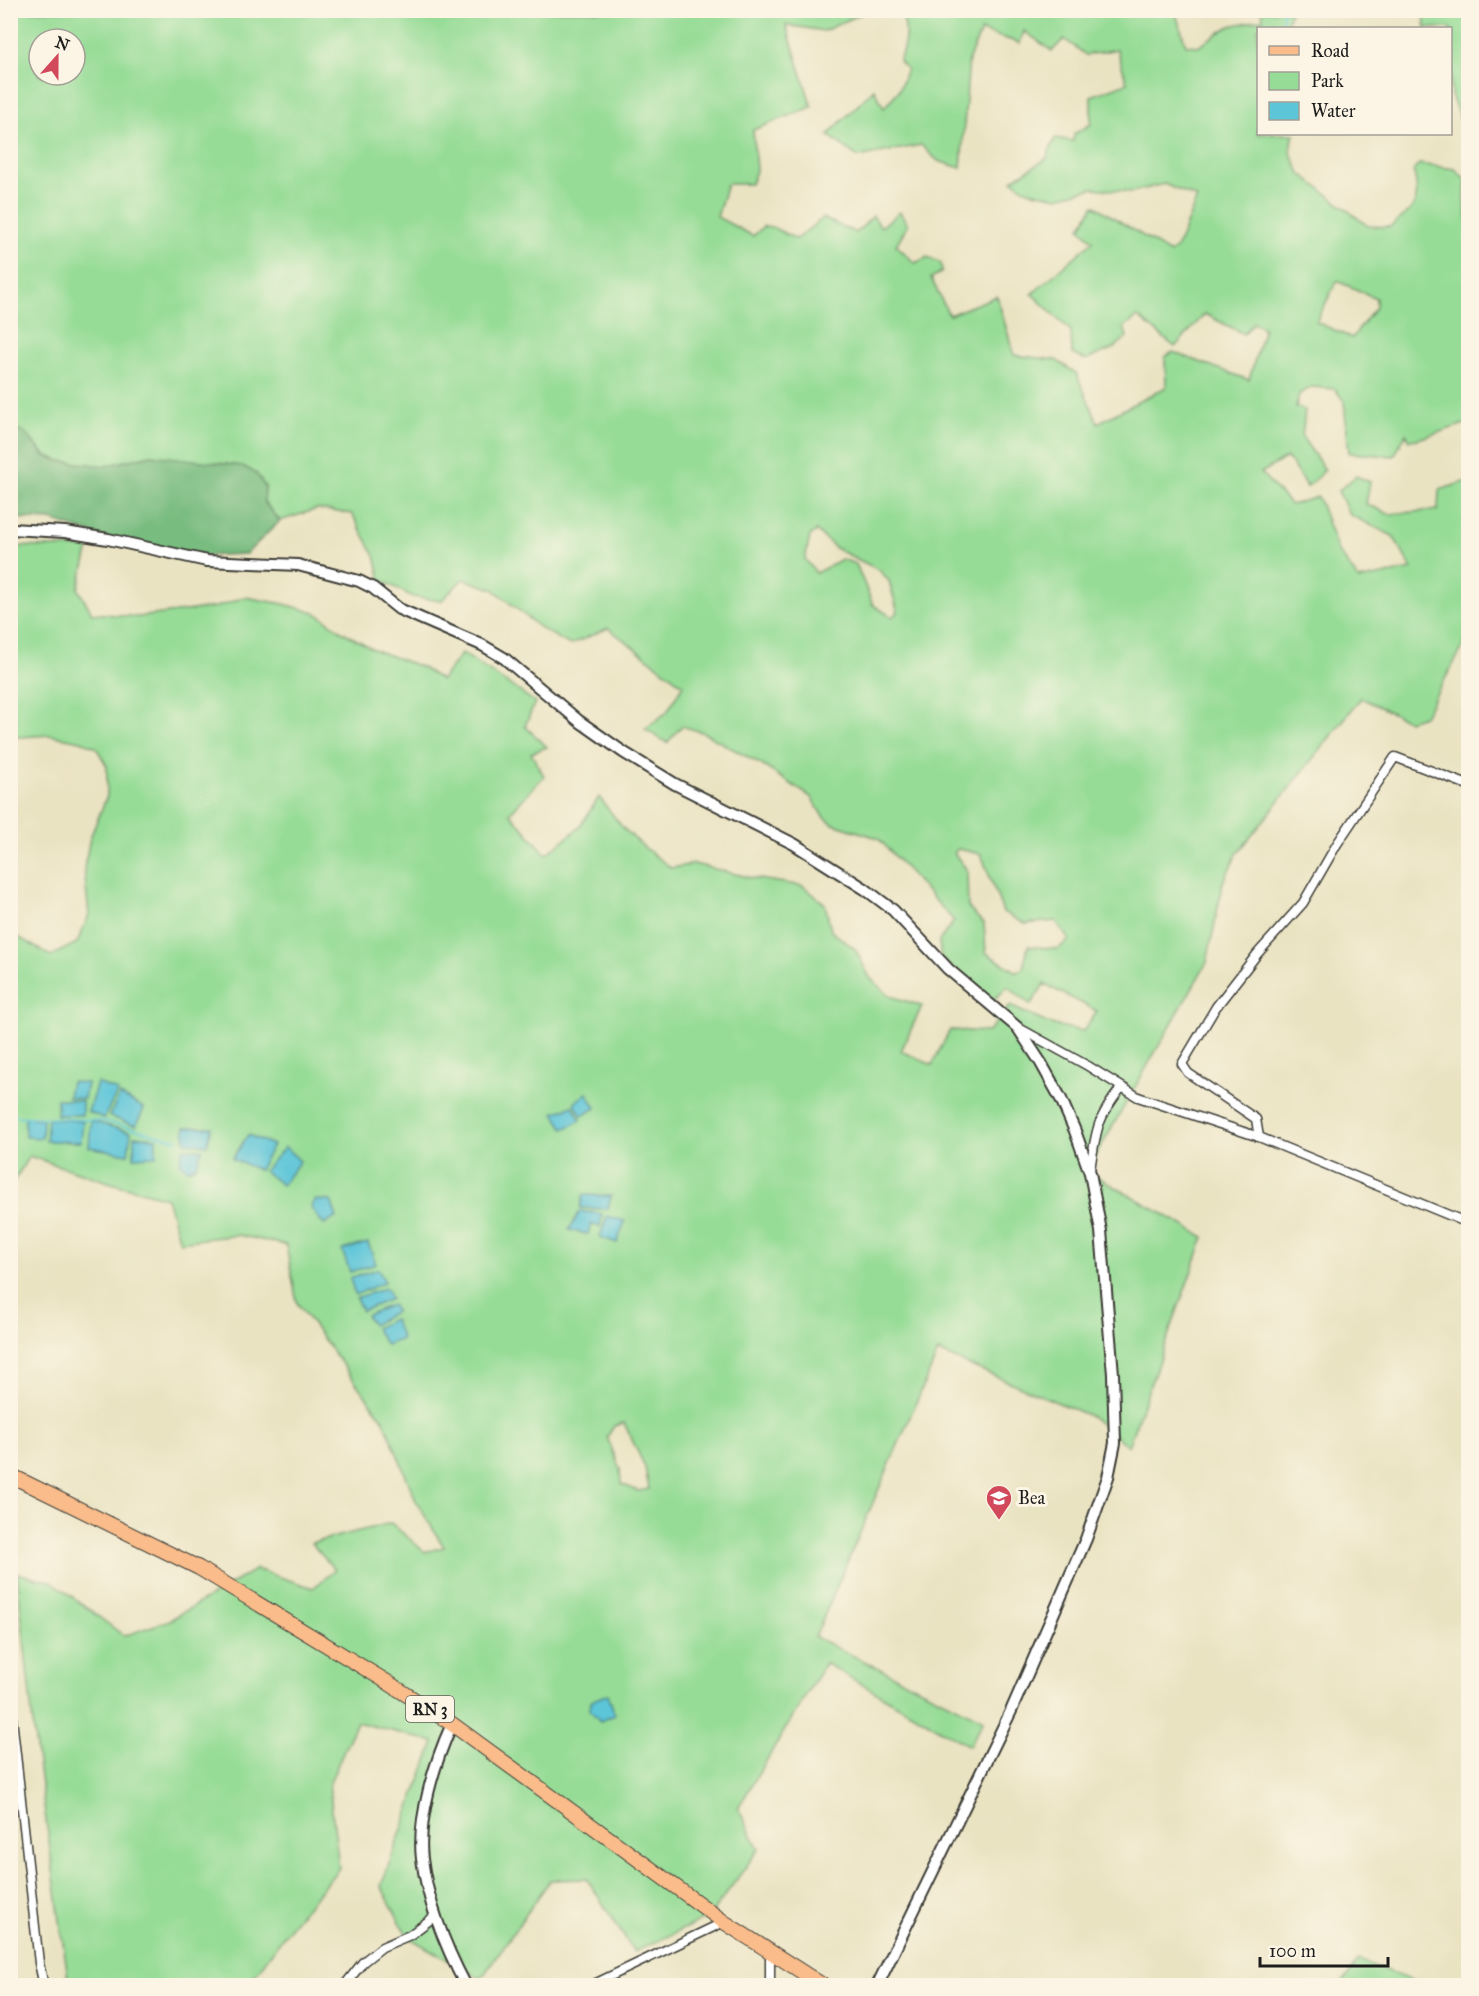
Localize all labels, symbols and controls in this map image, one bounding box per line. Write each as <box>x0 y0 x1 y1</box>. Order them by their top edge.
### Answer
north arrow <box>27 27 87 87</box>
legend <box>1257 27 1452 135</box>
text: N <box>52 32 72 55</box>
text: Road <box>1311 40 1349 62</box>
text: Park <box>1311 70 1344 92</box>
text: Water <box>1311 100 1356 122</box>
school or university icon: Bea <box>984 1483 1014 1521</box>
place label: Bea <box>1018 1487 1045 1509</box>
road number: RN 3 <box>406 1696 454 1722</box>
scale bar <box>1260 1930 1388 1968</box>
text: 100 m <box>1269 1940 1316 1962</box>

